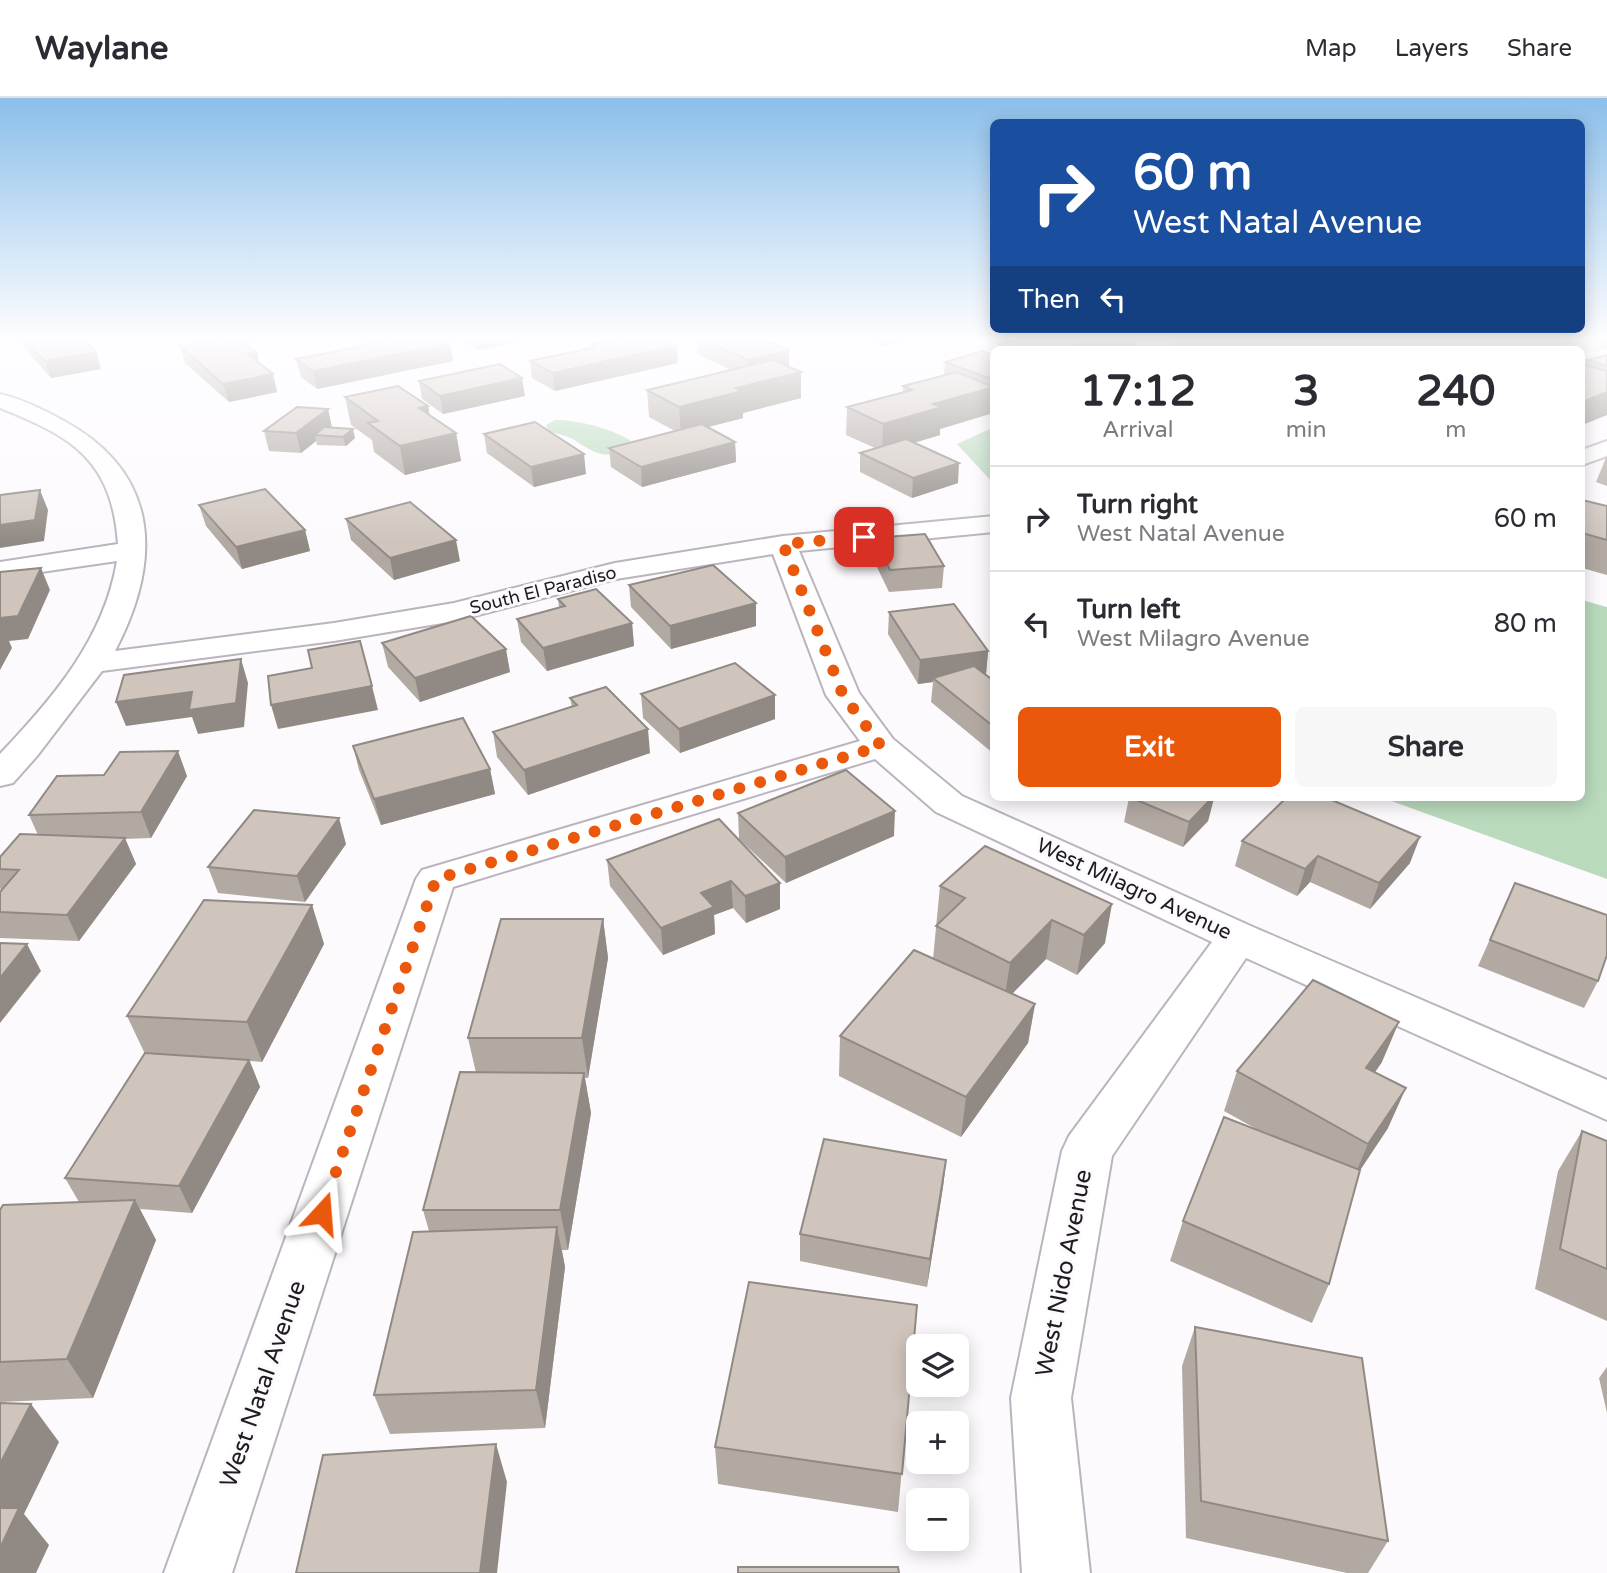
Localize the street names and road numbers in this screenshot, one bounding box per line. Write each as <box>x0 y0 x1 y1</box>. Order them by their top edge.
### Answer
street label: South El Paradiso <box>467 561 619 619</box>
street label: West Milagro Avenue <box>1032 833 1236 945</box>
street label: West Nido Avenue <box>1030 1167 1098 1379</box>
street label: West Natal Avenue <box>214 1277 312 1491</box>

